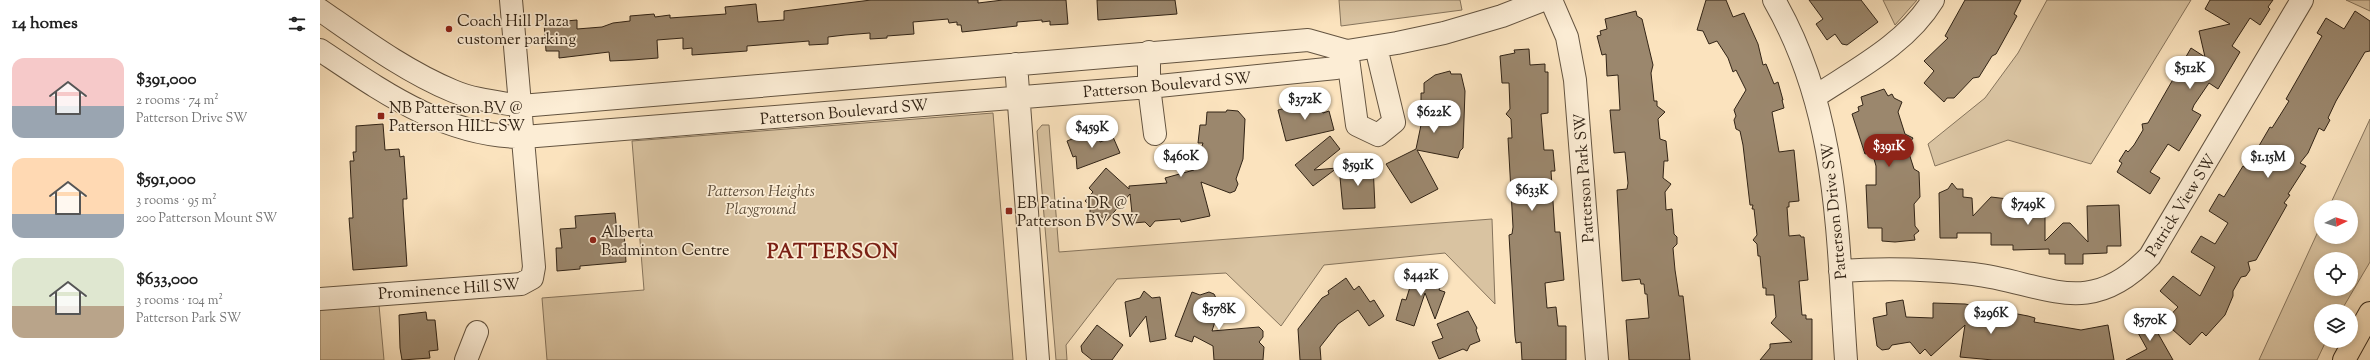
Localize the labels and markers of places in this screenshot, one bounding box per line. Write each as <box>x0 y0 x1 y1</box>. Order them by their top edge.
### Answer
place label: Coach Hill Plaza customer parking <box>457 11 576 52</box>
marker: Coach Hill Plaza customer parking <box>444 24 454 34</box>
pin: $512K <box>2162 56 2218 90</box>
pin: $372K <box>1277 87 1333 121</box>
place label: NB Patterson BV @ Patterson HILL SW <box>389 98 525 139</box>
pin: $622K <box>1406 100 1462 134</box>
marker: NB Patterson BV @ Patterson HILL SW <box>376 111 386 121</box>
pin: $459K <box>1064 115 1120 149</box>
pin: $391K <box>1861 134 1917 168</box>
pin: $460K <box>1153 144 1209 178</box>
pin: $1.15M <box>2235 145 2301 179</box>
pin: $591K <box>1330 153 1386 187</box>
pin: $633K <box>1504 178 1560 212</box>
pin: $749K <box>2000 192 2056 226</box>
place label: EB Patina DR @ Patterson BV SW <box>1017 193 1139 234</box>
marker: EB Patina DR @ Patterson BV SW <box>1004 206 1014 216</box>
place label: Alberta Badminton Centre <box>601 222 730 263</box>
marker: Alberta Badminton Centre <box>588 235 598 245</box>
pin: $442K <box>1393 263 1449 297</box>
pin: $578K <box>1191 297 1247 331</box>
pin: $296K <box>1963 301 2019 335</box>
pin: $570K <box>2122 308 2178 342</box>

